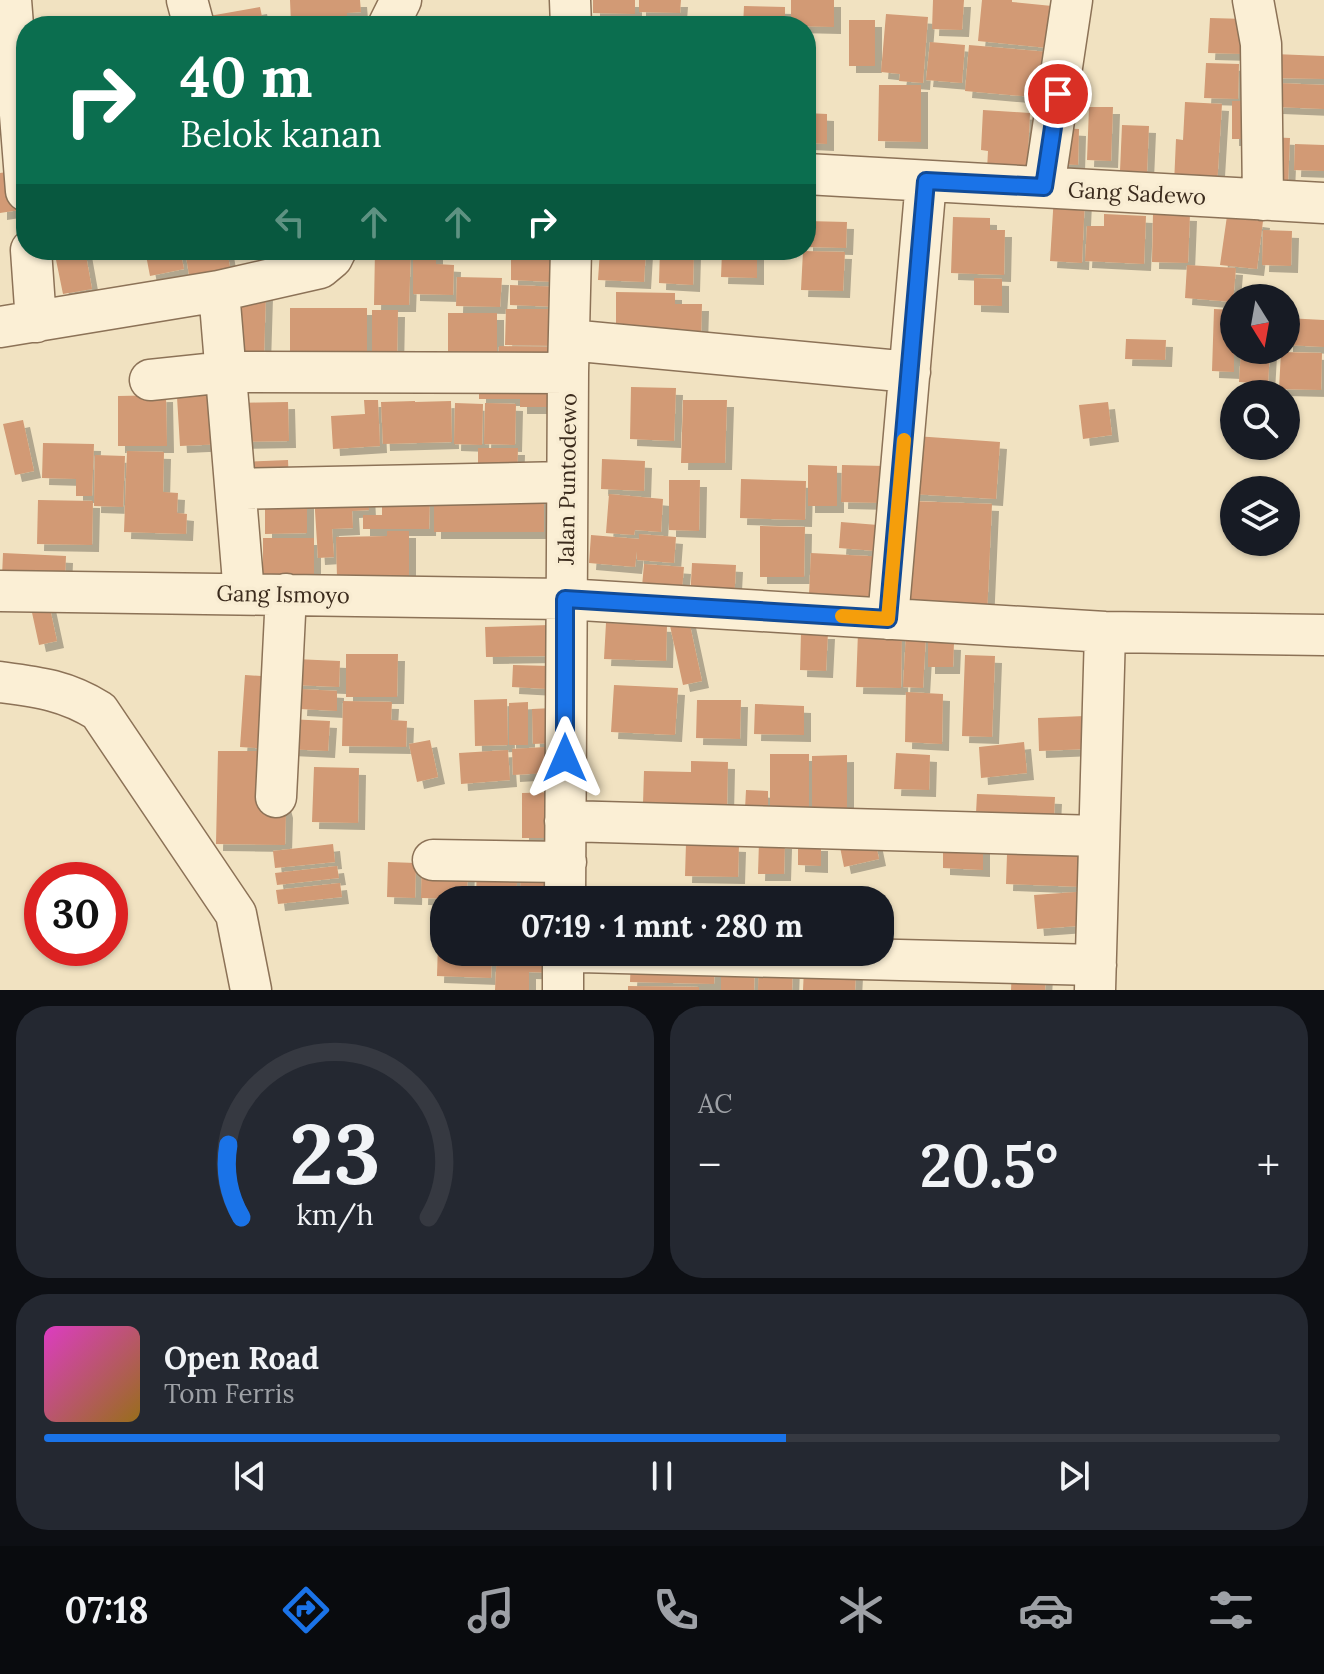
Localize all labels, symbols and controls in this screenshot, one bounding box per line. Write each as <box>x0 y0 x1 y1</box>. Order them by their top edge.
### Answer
text: 40 m <box>180 41 313 112</box>
icon: right <box>48 48 152 152</box>
pin <box>1024 60 1092 128</box>
icon: arrive <box>1036 72 1080 116</box>
text: Belok kanan <box>180 111 382 157</box>
street label: Gang Sadewo <box>1067 175 1207 211</box>
icon: left <box>268 200 312 244</box>
icon: ahead <box>352 200 396 244</box>
icon: ahead <box>436 200 480 244</box>
icon: right <box>520 200 564 244</box>
north arrow <box>1220 284 1300 364</box>
map controls <box>1220 284 1300 556</box>
button: search <box>1220 380 1300 460</box>
street label: Jalan Puntodewo <box>551 393 582 566</box>
button: layers <box>1220 476 1300 556</box>
street label: Gang Ismoyo <box>216 579 350 609</box>
position arrow <box>523 716 607 800</box>
speed limit sign: 30 <box>24 862 128 966</box>
text: 07:19 · 1 mnt · 280 m <box>521 907 803 945</box>
text: AC <box>698 1087 732 1120</box>
text: 23 <box>290 1100 380 1207</box>
text: 20.5° <box>920 1127 1058 1203</box>
text: − <box>698 1137 721 1193</box>
text: + <box>1257 1137 1280 1193</box>
text: km/h <box>296 1196 374 1233</box>
text: Open Road <box>164 1339 319 1377</box>
text: Tom Ferris <box>164 1377 294 1410</box>
icon: previous <box>228 1454 272 1498</box>
icon: pause <box>640 1454 684 1498</box>
icon: next <box>1052 1454 1096 1498</box>
icon: directions <box>278 1582 334 1638</box>
icon: music <box>463 1582 519 1638</box>
icon: phone <box>648 1582 704 1638</box>
icon: climate <box>833 1582 889 1638</box>
icon: car <box>1018 1582 1074 1638</box>
icon: filters <box>1203 1582 1259 1638</box>
text: 07:18 <box>65 1587 149 1633</box>

